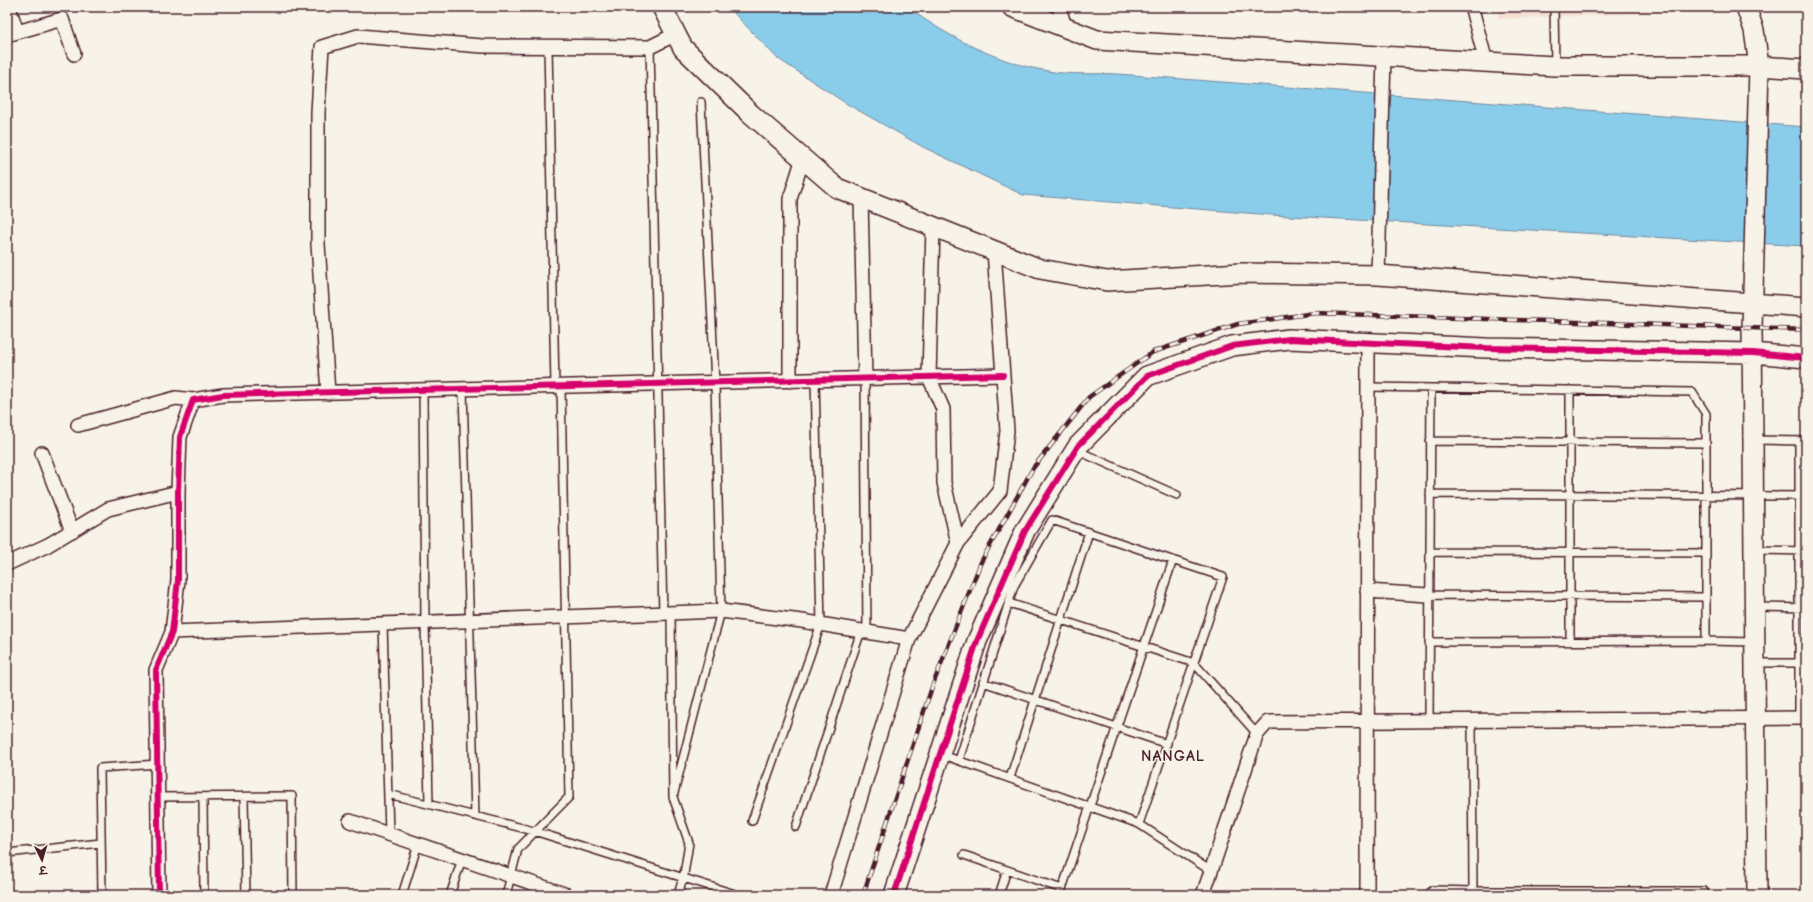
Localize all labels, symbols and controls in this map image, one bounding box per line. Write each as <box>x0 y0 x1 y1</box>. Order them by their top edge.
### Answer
district label: NANGAL <box>1141 747 1205 765</box>
north arrow <box>22 840 62 880</box>
text: उ <box>37 863 48 876</box>

